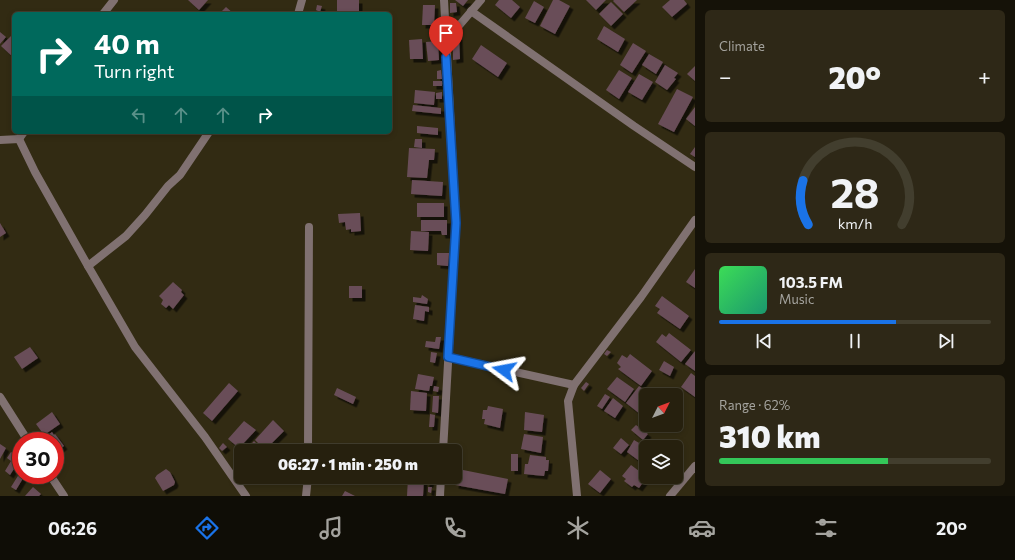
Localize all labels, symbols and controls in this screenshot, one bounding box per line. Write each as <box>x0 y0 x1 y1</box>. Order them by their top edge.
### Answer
pin <box>429 16 463 57</box>
icon: arrive <box>435 22 457 44</box>
text: 40 m <box>94 26 160 60</box>
icon: right <box>28 28 80 80</box>
text: Climate <box>719 38 765 54</box>
text: 20° <box>828 58 881 95</box>
text: Turn right <box>94 60 174 82</box>
text: − <box>719 63 732 90</box>
text: + <box>978 63 991 90</box>
icon: left <box>128 104 150 126</box>
icon: ahead <box>170 104 192 126</box>
icon: ahead <box>212 104 234 126</box>
icon: right <box>254 104 276 126</box>
text: 28 <box>830 166 880 217</box>
text: km/h <box>838 214 872 232</box>
text: 103.5 FM <box>779 273 843 291</box>
text: Music <box>779 291 814 307</box>
icon: previous <box>753 330 775 352</box>
icon: pause <box>844 330 866 352</box>
icon: next <box>935 330 957 352</box>
position arrow <box>483 349 525 391</box>
north arrow <box>639 388 683 432</box>
map controls <box>639 388 683 484</box>
text: Range · 62% <box>719 397 790 413</box>
text: 310 km <box>719 417 821 454</box>
speed limit sign: 30 <box>12 432 64 484</box>
button: layers <box>639 440 683 484</box>
text: 06:27 · 1 min · 250 m <box>278 455 418 473</box>
icon: directions <box>193 514 221 542</box>
icon: music <box>317 514 345 542</box>
icon: phone <box>441 514 469 542</box>
icon: climate <box>564 514 592 542</box>
icon: car <box>688 514 716 542</box>
icon: filters <box>812 514 840 542</box>
text: 06:26 <box>48 517 97 539</box>
text: 20° <box>936 517 967 539</box>

